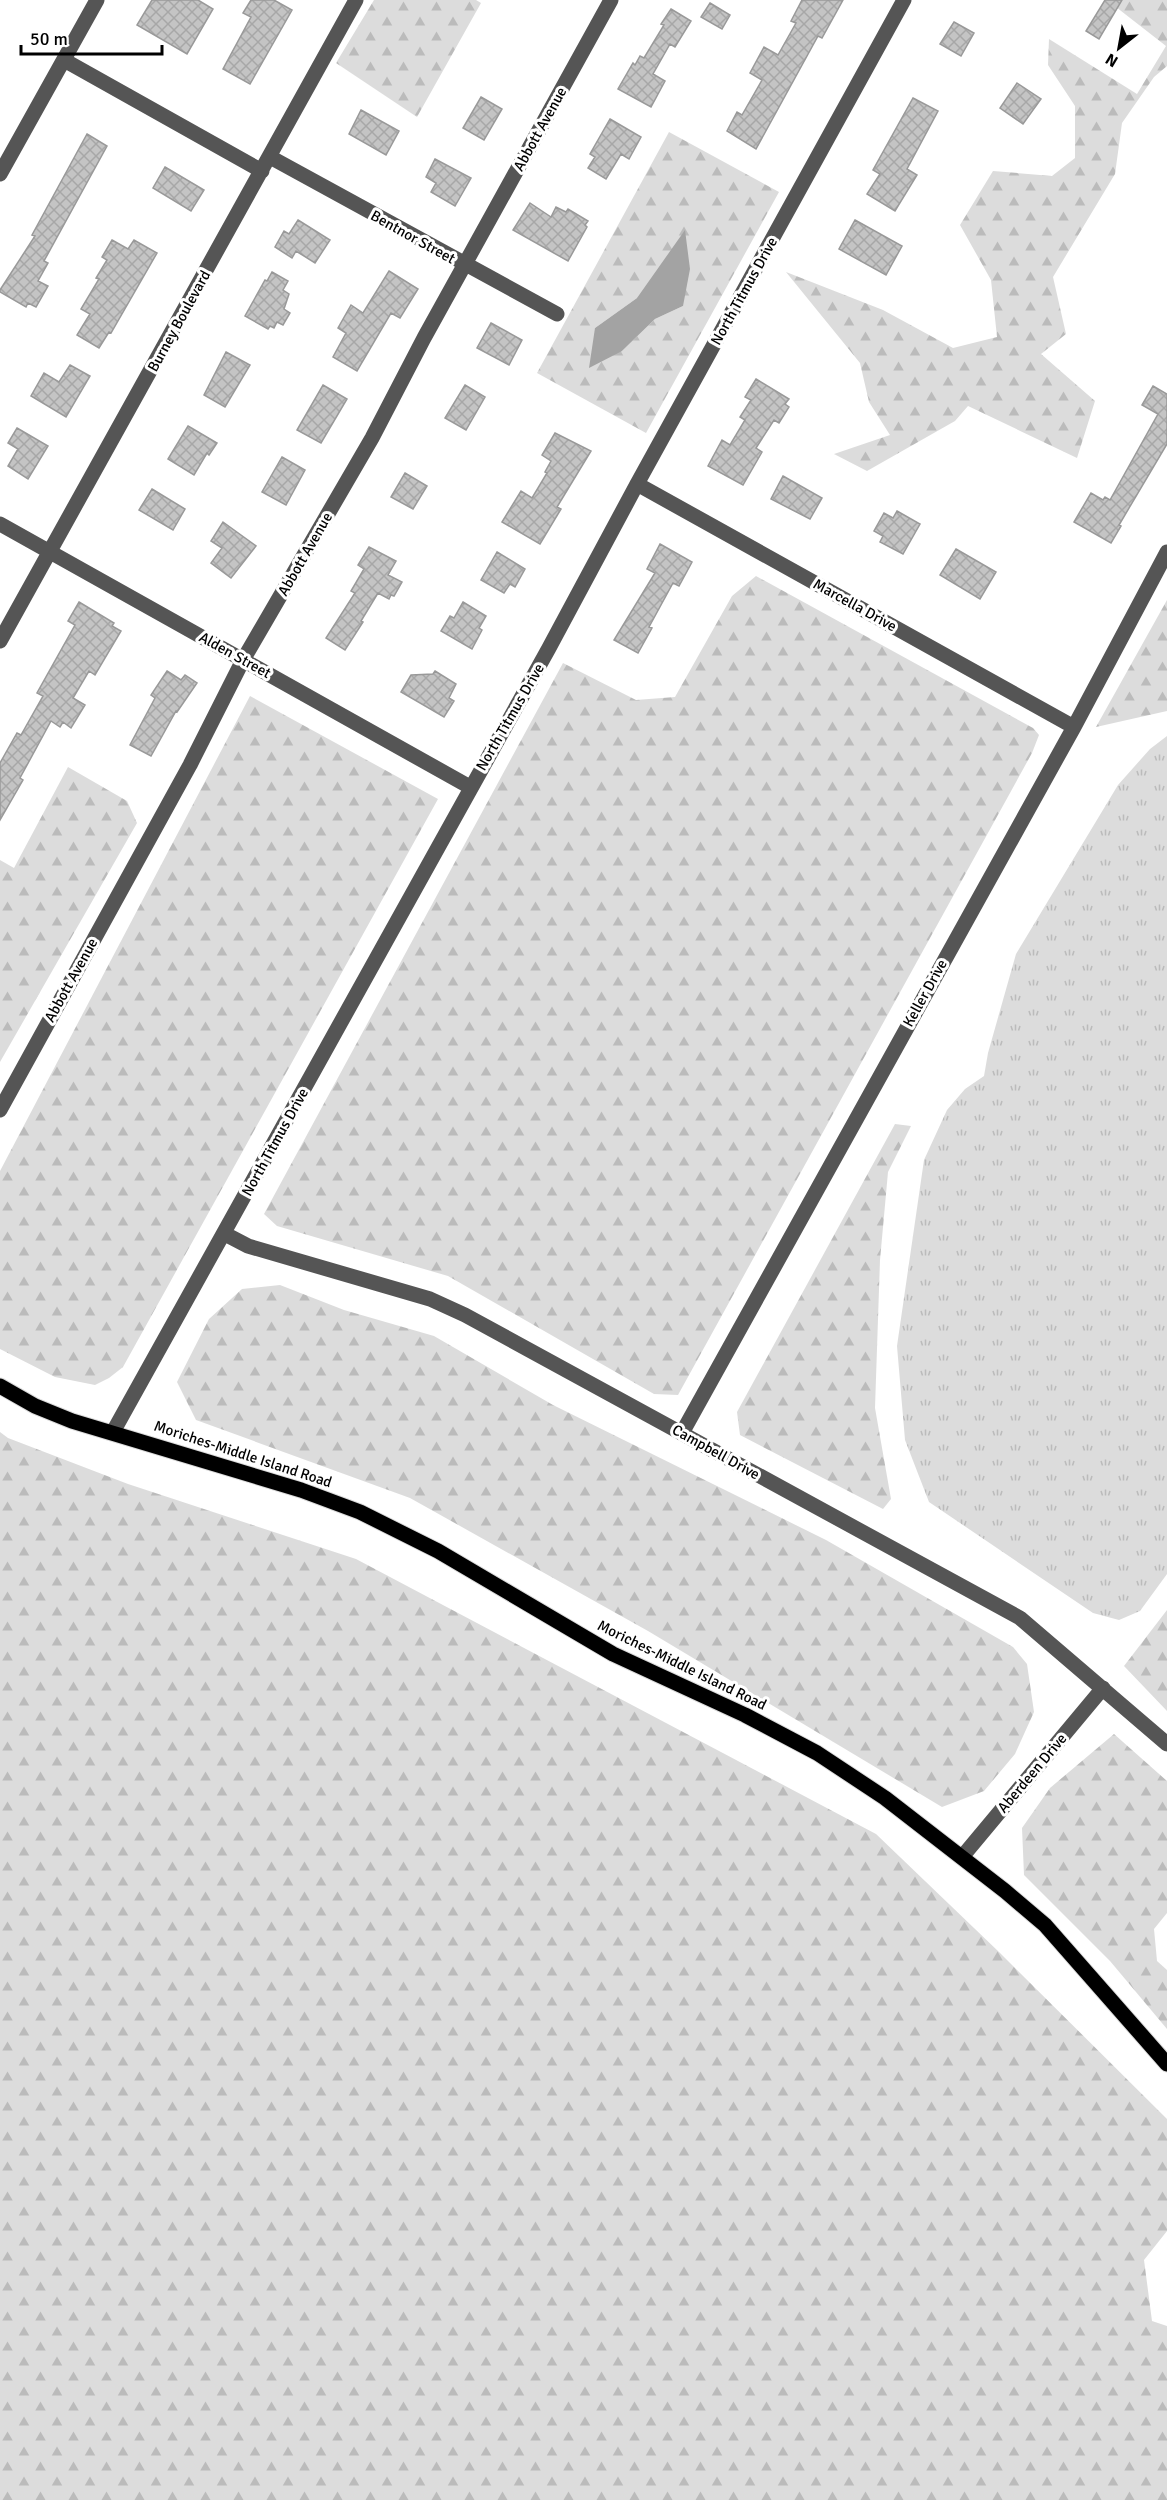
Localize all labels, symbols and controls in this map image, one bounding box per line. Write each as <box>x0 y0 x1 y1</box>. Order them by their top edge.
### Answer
scale bar <box>21 18 162 56</box>
north arrow <box>1089 18 1149 78</box>
text: 50 m <box>30 28 68 50</box>
text: N <box>1102 49 1122 71</box>
street label: Abbott Avenue <box>509 84 571 174</box>
street label: Bentnor Street <box>368 206 458 268</box>
street label: North Titmus Drive <box>707 234 781 348</box>
street label: Burney Boulevard <box>144 267 214 375</box>
street label: Abbott Avenue <box>274 509 336 599</box>
street label: Marcella Drive <box>810 575 900 635</box>
street label: Alden Street <box>196 628 274 682</box>
street label: North Titmus Drive <box>472 660 548 774</box>
street label: Abbott Avenue <box>40 935 102 1025</box>
street label: Keller Drive <box>899 956 951 1030</box>
street label: North Titmus Drive <box>238 1085 312 1199</box>
street label: Moriches-Middle Island Road <box>152 1417 334 1491</box>
street label: Campbell Drive <box>669 1421 763 1483</box>
street label: Moriches-Middle Island Road <box>594 1616 770 1714</box>
street label: Aberdeen Drive <box>994 1730 1070 1816</box>

